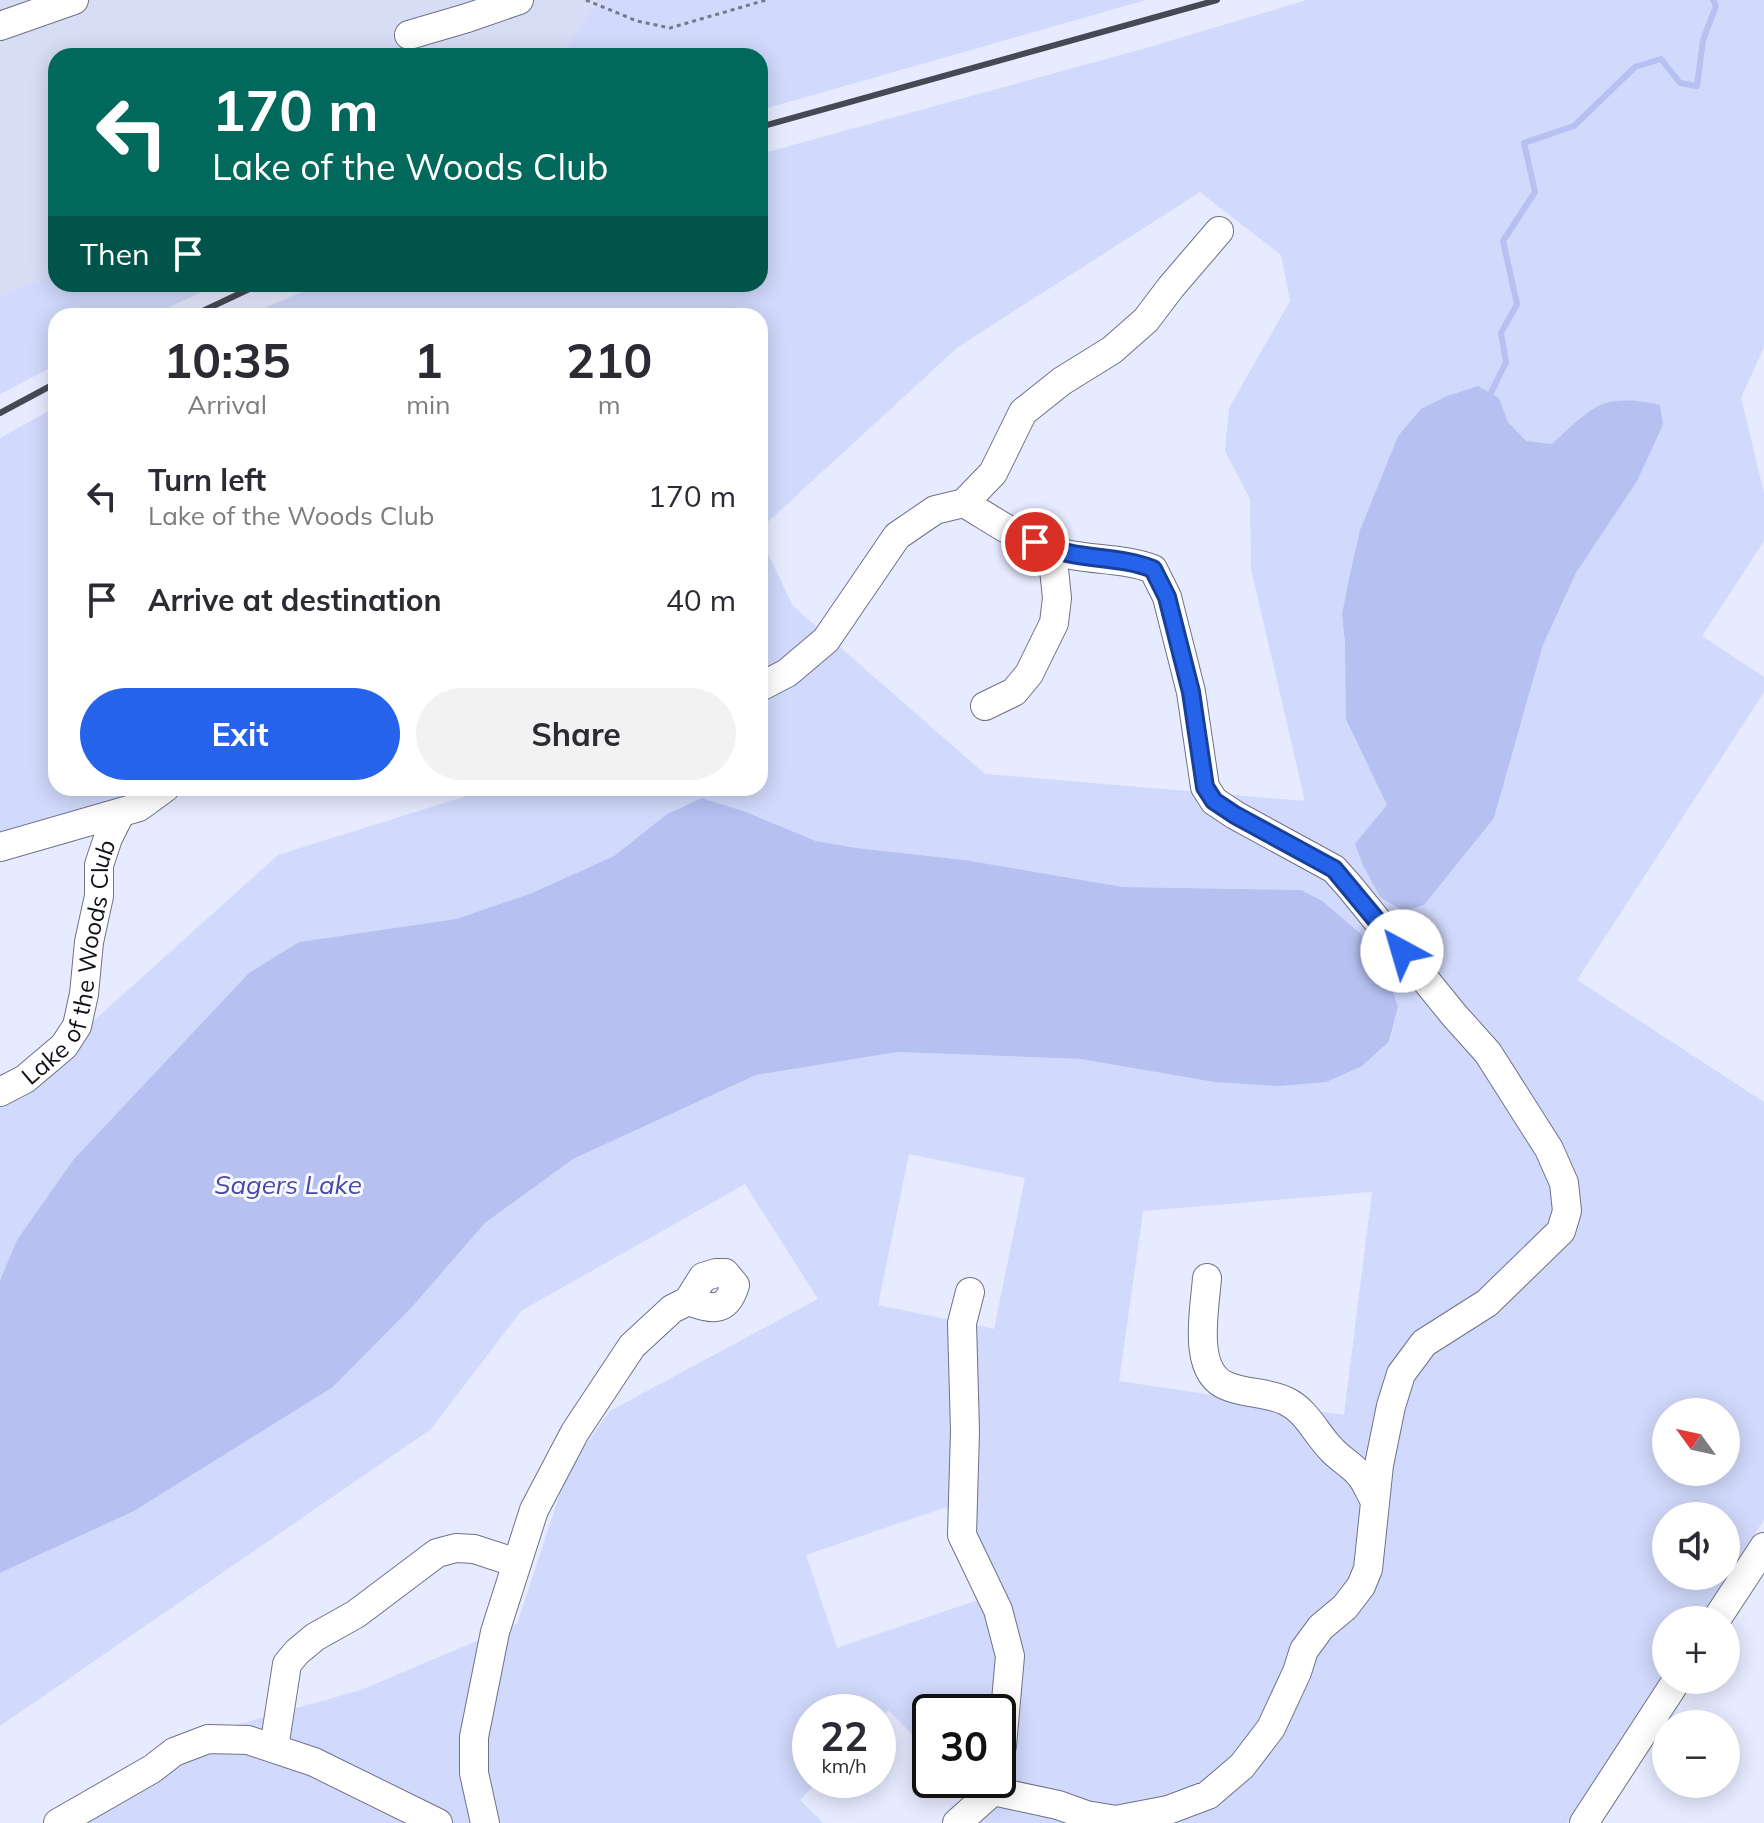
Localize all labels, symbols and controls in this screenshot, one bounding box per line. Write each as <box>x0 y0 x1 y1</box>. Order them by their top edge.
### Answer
text: 170 m <box>212 75 379 145</box>
icon: left <box>80 80 184 184</box>
text: Lake of the Woods Club <box>212 144 608 189</box>
icon: arrive <box>166 232 210 276</box>
text: Then <box>80 235 150 273</box>
text: 10:35 <box>164 330 291 390</box>
text: 1 <box>414 330 443 390</box>
text: 210 <box>566 330 652 390</box>
text: Arrival <box>187 388 267 421</box>
text: min <box>406 388 450 421</box>
text: m <box>598 388 621 421</box>
text: Turn left <box>148 461 266 499</box>
icon: left <box>80 474 124 518</box>
text: 170 m <box>648 477 736 515</box>
text: Lake of the Woods Club <box>148 499 434 532</box>
pin <box>1001 508 1069 576</box>
icon: arrive <box>1013 520 1057 564</box>
icon: arrive <box>80 578 124 622</box>
text: Arrive at destination <box>148 581 442 619</box>
text: 40 m <box>666 581 736 619</box>
button: Exit <box>80 688 400 780</box>
button: Share <box>416 688 736 780</box>
street label: Lake of the Woods Club <box>15 836 121 1091</box>
position arrow <box>1360 909 1444 993</box>
water label: Sagers Lake <box>214 1168 362 1201</box>
north arrow <box>1652 1398 1740 1486</box>
map controls <box>1652 1398 1740 1798</box>
button: sound <box>1652 1502 1740 1590</box>
button: + <box>1652 1606 1740 1694</box>
speed limit sign: 30 <box>912 1694 1016 1798</box>
button: − <box>1652 1710 1740 1798</box>
text: 22 <box>820 1711 868 1761</box>
text: km/h <box>821 1753 867 1778</box>

